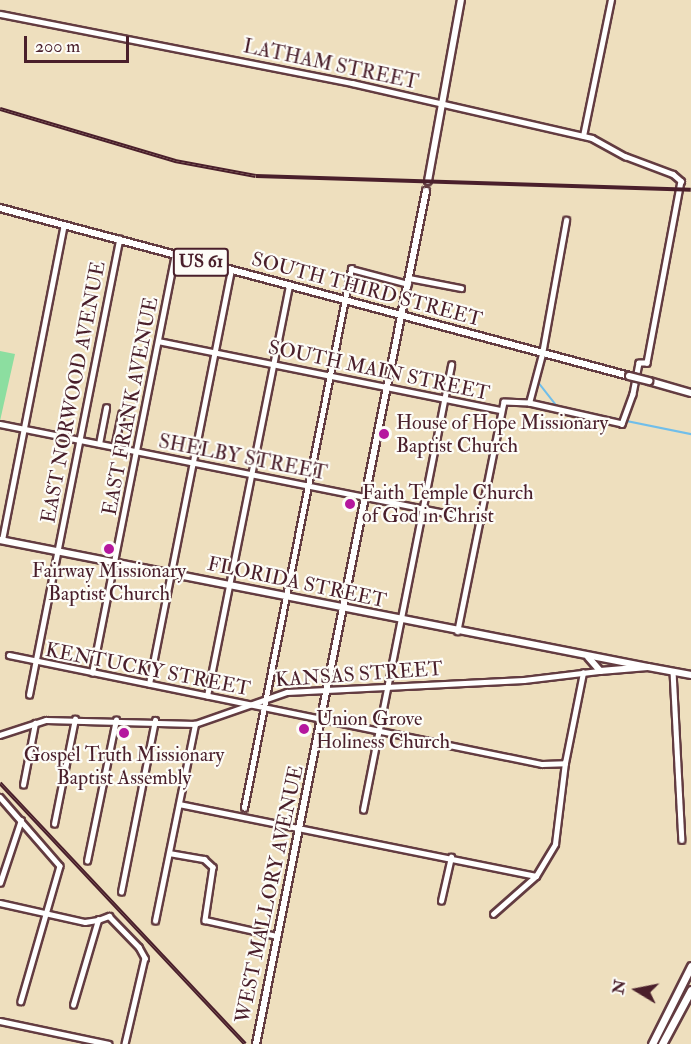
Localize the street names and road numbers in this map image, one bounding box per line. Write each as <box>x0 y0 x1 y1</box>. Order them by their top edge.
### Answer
street label: LATHAM STREET <box>241 34 421 94</box>
road number: US 61 <box>172 247 230 277</box>
street label: SOUTH THIRD STREET <box>249 247 485 331</box>
street label: EAST NORWOOD AVENUE <box>36 259 110 525</box>
street label: EAST FRANK AVENUE <box>97 295 163 517</box>
street label: SOUTH MAIN STREET <box>266 335 492 405</box>
street label: SHELBY STREET <box>157 429 329 485</box>
street label: FLORIDA STREET <box>205 551 389 613</box>
street label: KENTUCKY STREET <box>44 637 252 701</box>
street label: KANSAS STREET <box>275 656 443 692</box>
street label: WEST MALLORY AVENUE <box>230 763 308 1025</box>

